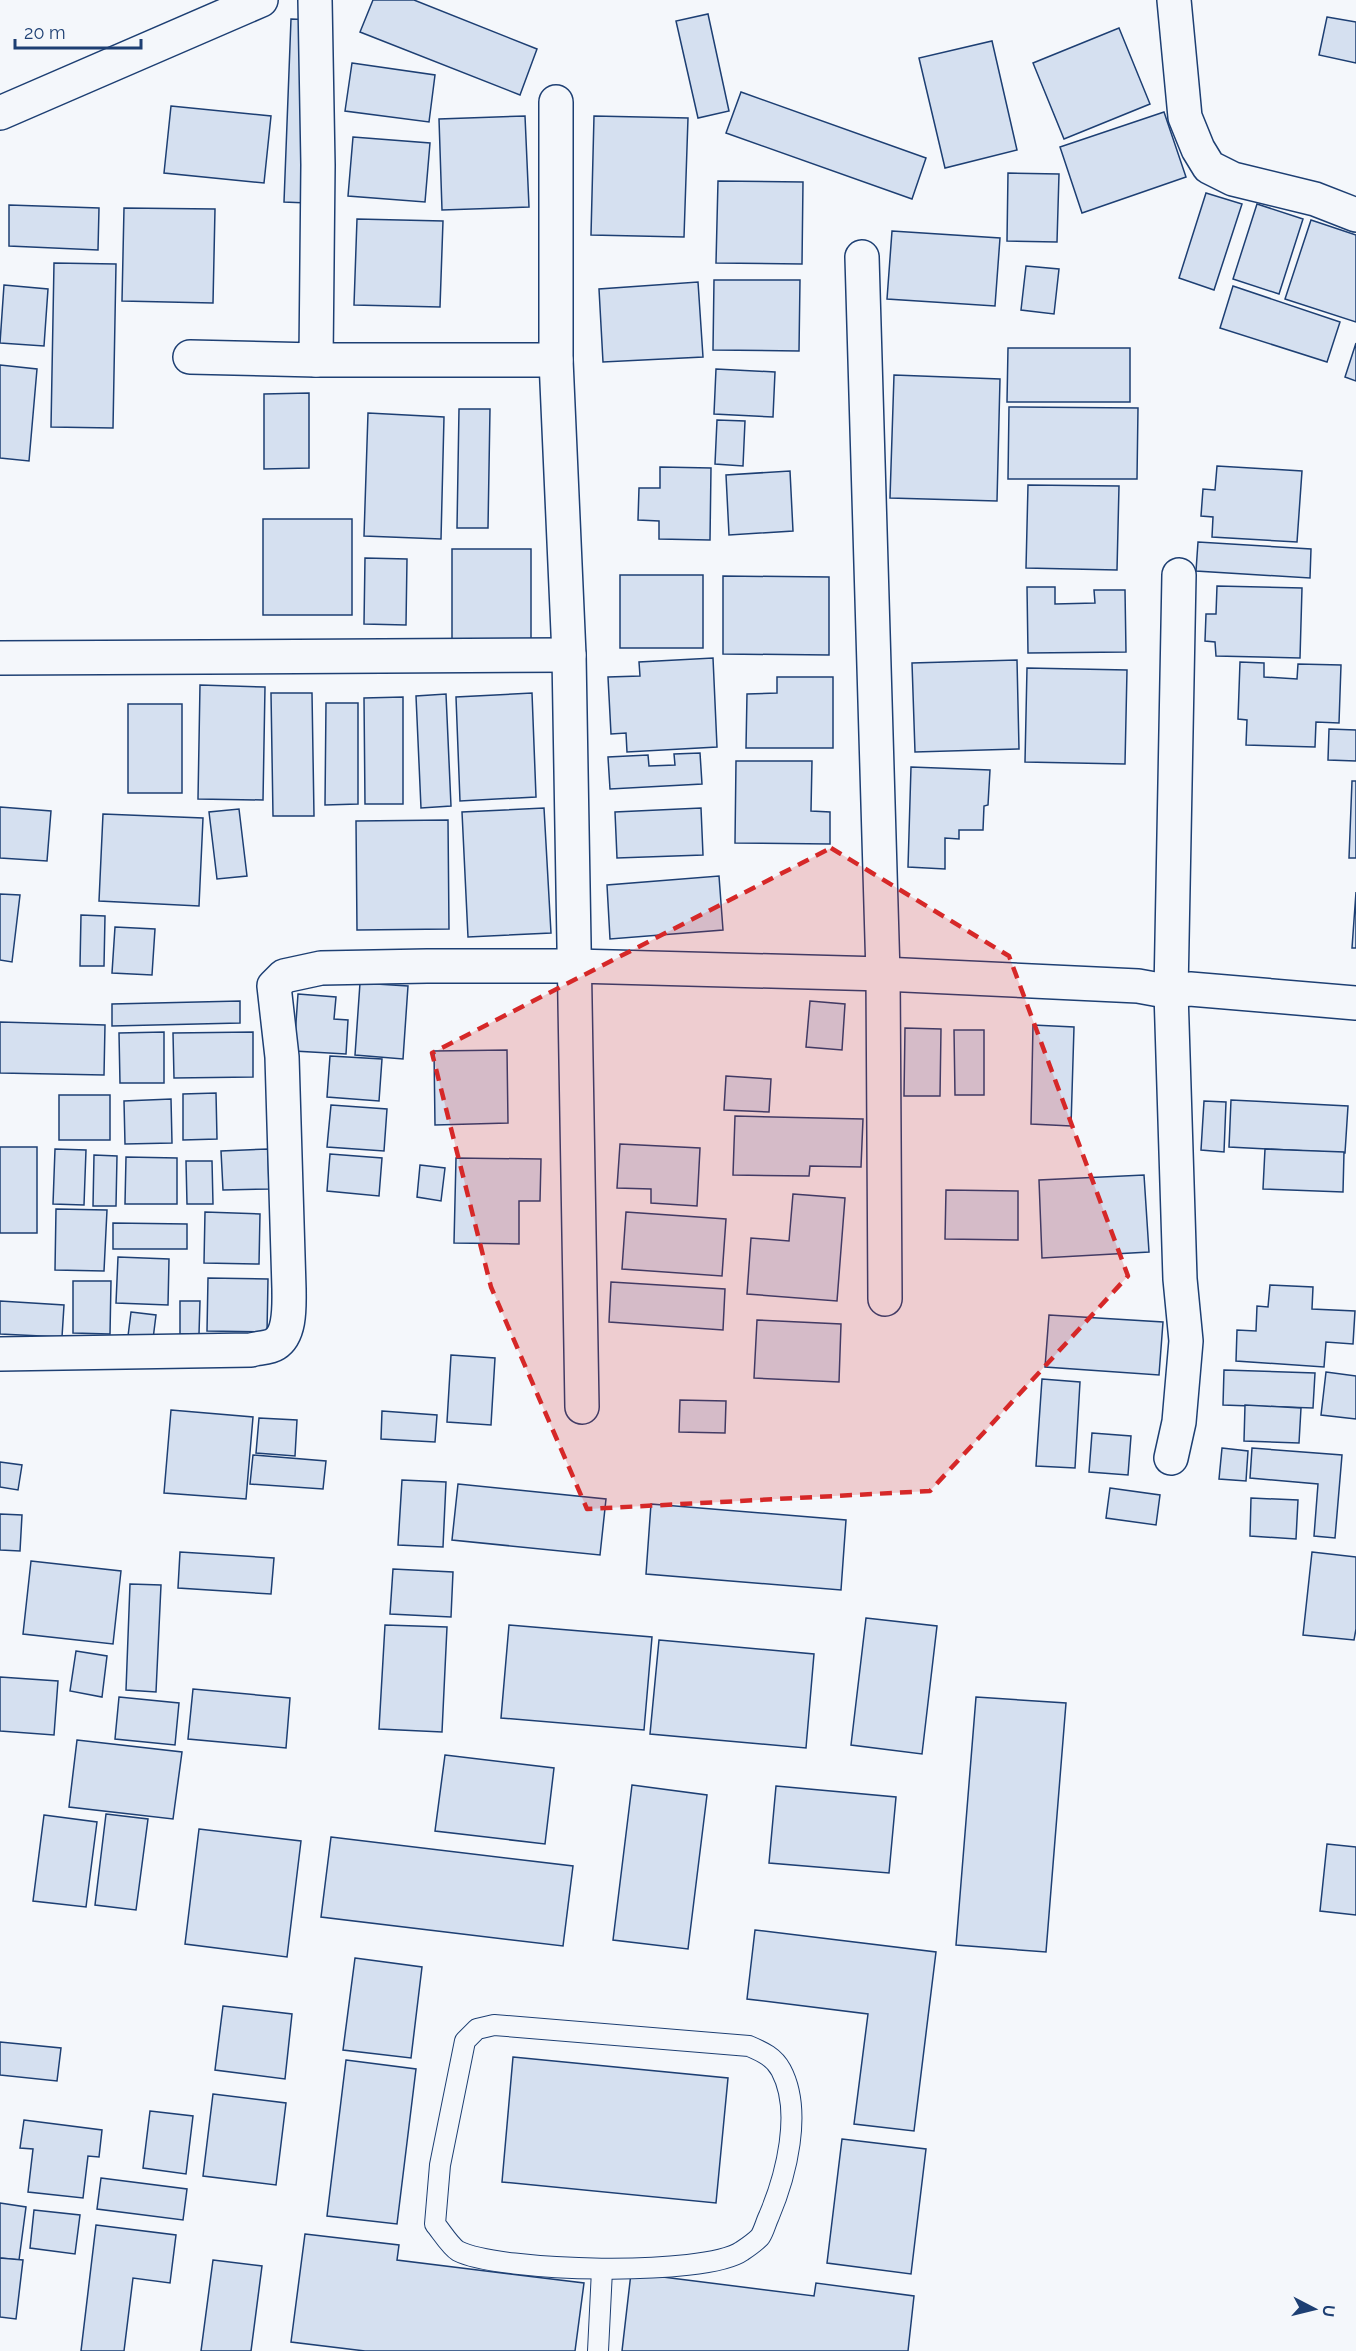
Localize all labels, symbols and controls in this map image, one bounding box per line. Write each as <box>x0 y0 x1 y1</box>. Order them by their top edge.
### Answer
scale bar <box>15 12 141 50</box>
text: 20 m <box>24 22 66 43</box>
north arrow <box>1284 2279 1344 2339</box>
text: U <box>1318 2304 1339 2318</box>

